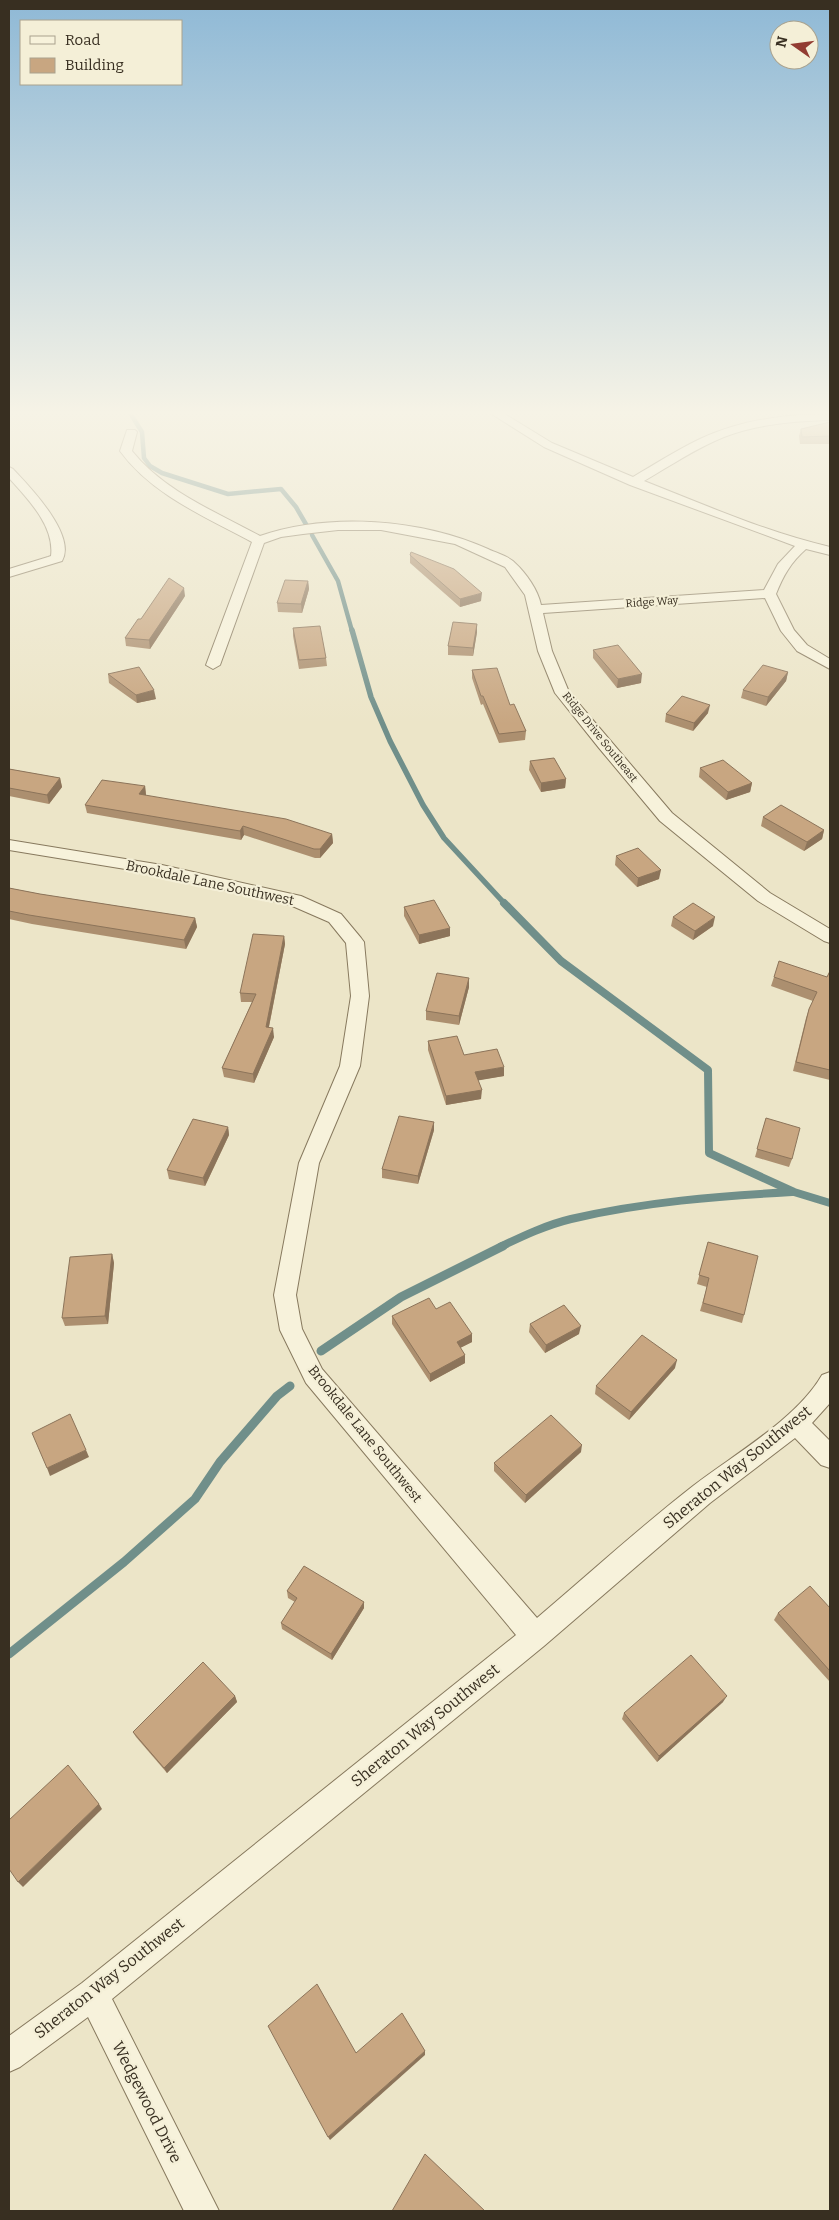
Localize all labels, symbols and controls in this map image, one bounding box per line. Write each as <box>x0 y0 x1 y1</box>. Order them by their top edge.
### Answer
legend <box>20 20 182 85</box>
north arrow <box>769 20 819 70</box>
text: Road <box>65 31 100 49</box>
text: N <box>772 34 791 49</box>
text: Building <box>65 56 124 74</box>
street label: Ridge Way <box>625 594 679 610</box>
street label: Ridge Drive Southeast <box>560 689 640 785</box>
street label: Brookdale Lane Southwest <box>124 857 296 909</box>
street label: Brookdale Lane Southwest <box>304 1362 426 1506</box>
street label: Sheraton Way Southwest <box>659 1401 815 1533</box>
street label: Sheraton Way Southwest <box>347 1659 503 1791</box>
street label: Sheraton Way Southwest <box>30 1913 188 2042</box>
street label: Wedgewood Drive <box>108 2038 186 2166</box>

